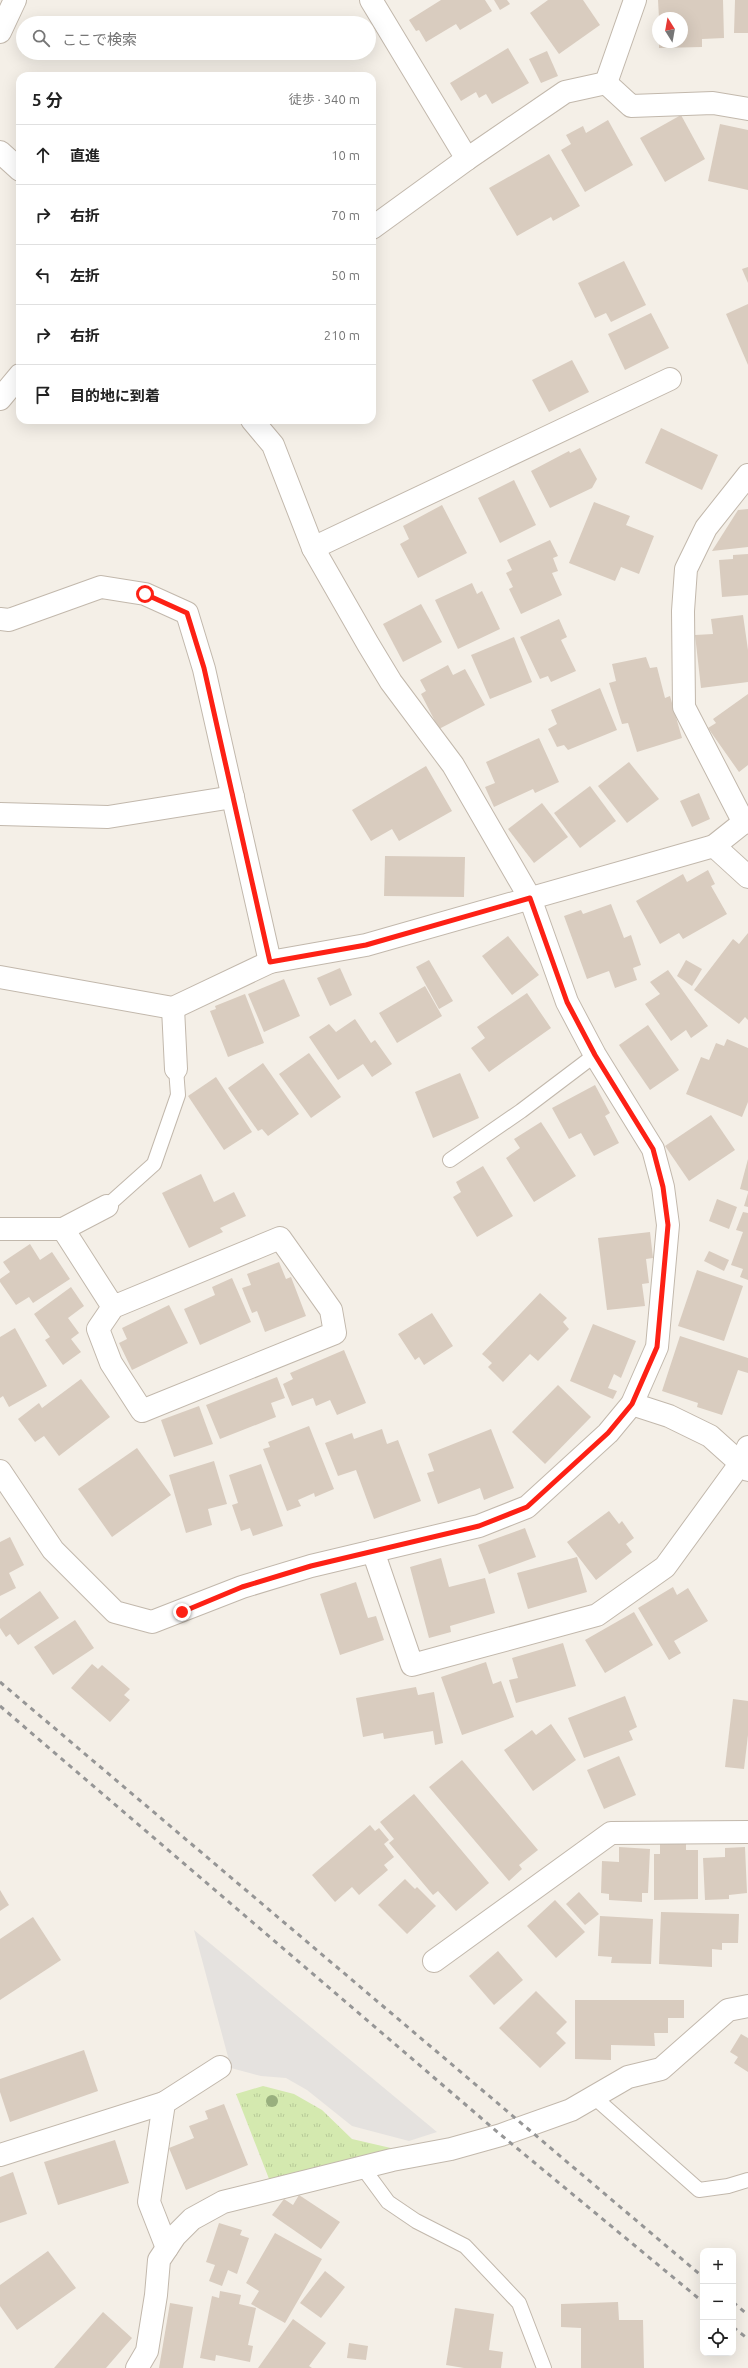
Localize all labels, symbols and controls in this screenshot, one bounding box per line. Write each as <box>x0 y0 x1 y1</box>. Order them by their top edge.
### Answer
north arrow <box>652 12 688 48</box>
search box <box>16 16 376 60</box>
icon: search <box>30 27 52 49</box>
text: ここで検索 <box>62 31 137 48</box>
text: 5 分 <box>32 90 63 109</box>
text: 徒歩 · 340 m <box>289 92 360 106</box>
icon: ahead <box>32 144 54 166</box>
text: 直進 <box>70 147 100 164</box>
text: 10 m <box>331 148 360 162</box>
icon: right <box>32 204 54 226</box>
text: 右折 <box>70 207 100 224</box>
text: 70 m <box>331 208 360 222</box>
icon: left <box>32 264 54 286</box>
text: 左折 <box>70 267 100 284</box>
text: 50 m <box>331 268 360 282</box>
icon: right <box>32 324 54 346</box>
text: 右折 <box>70 327 100 344</box>
text: 210 m <box>324 328 360 342</box>
icon: arrive <box>32 384 54 406</box>
text: 目的地に到着 <box>70 387 160 404</box>
route start <box>136 585 154 603</box>
route end <box>173 1603 191 1621</box>
map controls <box>700 2248 736 2356</box>
button: + <box>700 2248 736 2284</box>
button: − <box>700 2284 736 2320</box>
button: locate <box>700 2320 736 2356</box>

